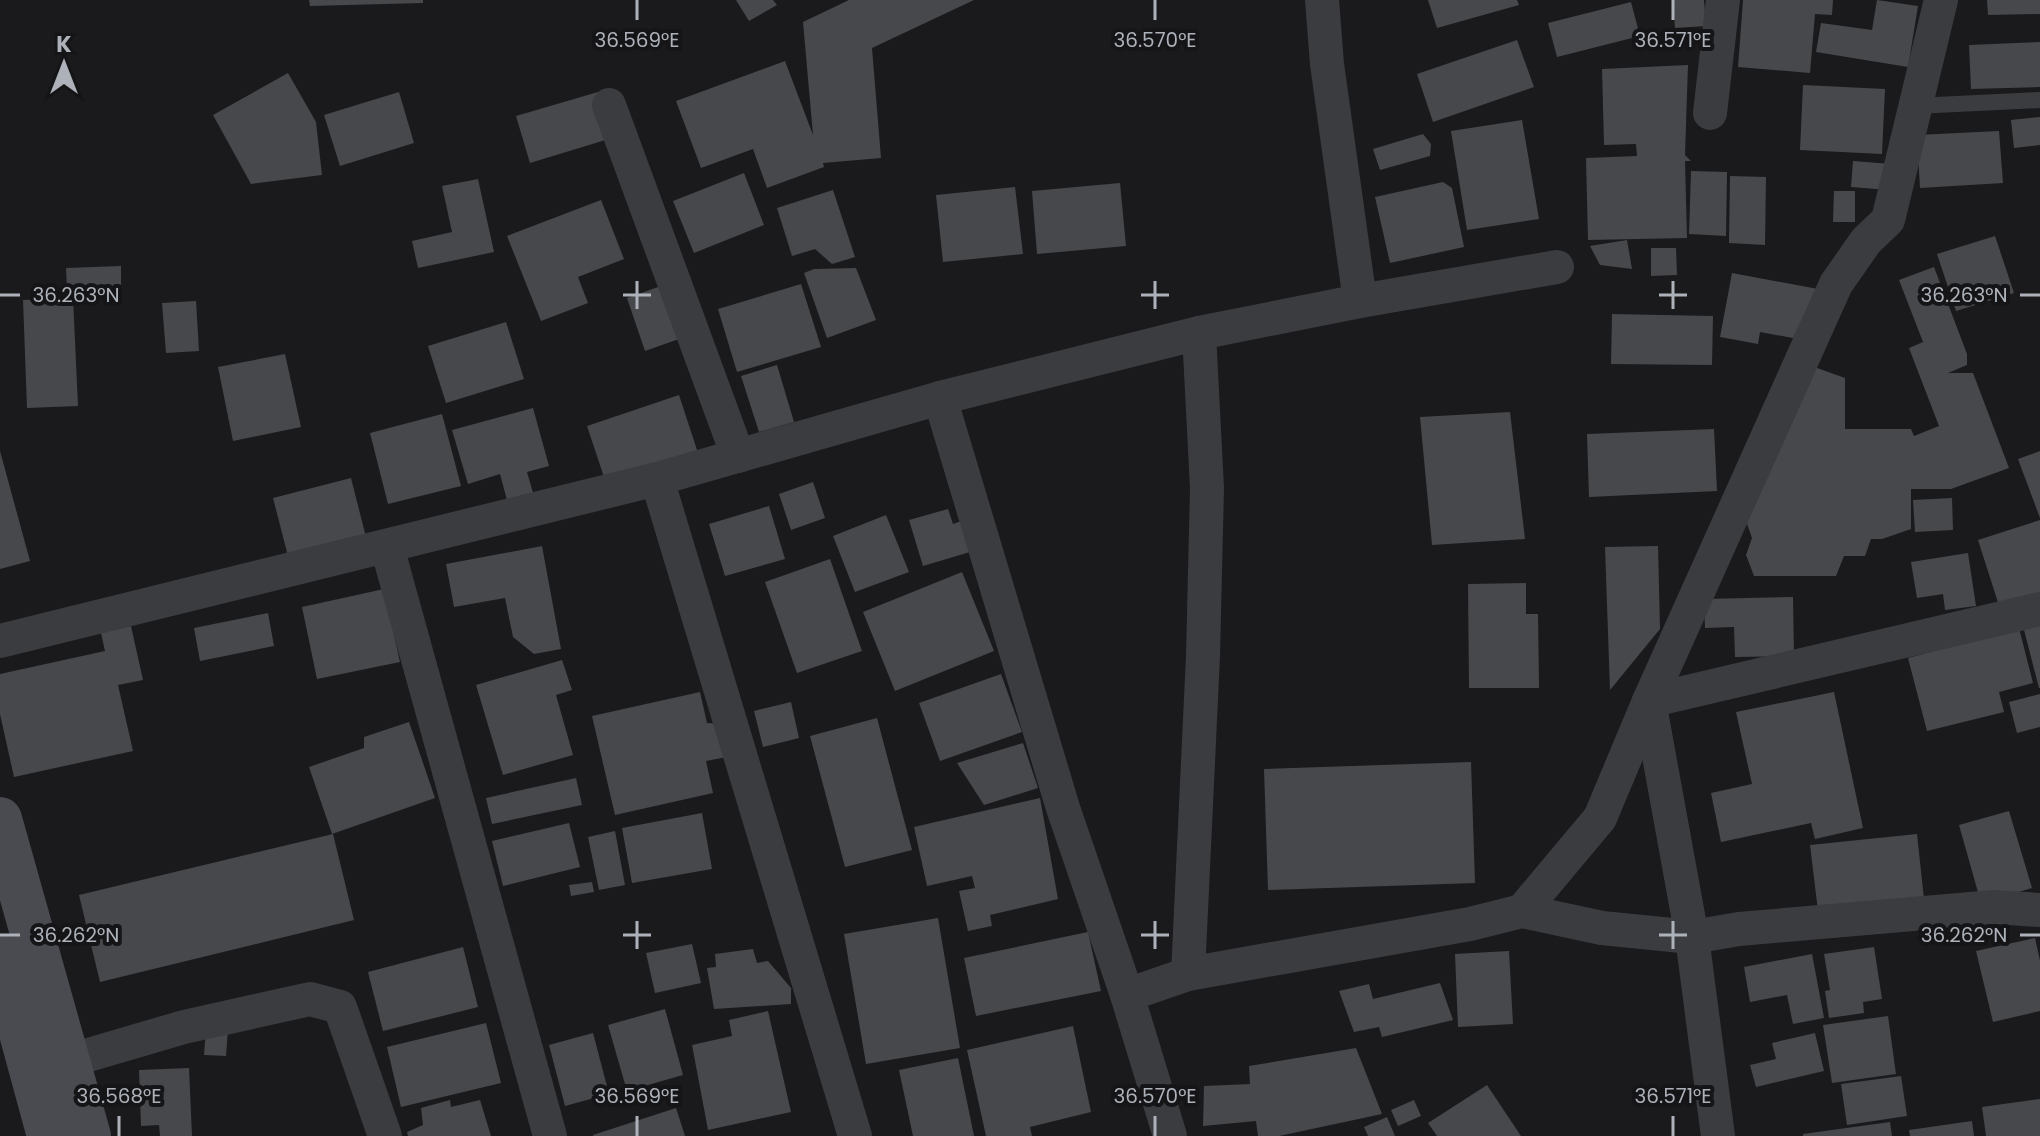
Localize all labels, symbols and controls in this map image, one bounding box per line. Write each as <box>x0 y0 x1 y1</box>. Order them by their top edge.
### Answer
north arrow <box>24 24 104 104</box>
text: 36.569°E <box>595 26 680 54</box>
text: 36.570°E <box>1113 26 1197 54</box>
text: 36.571°E <box>1634 26 1712 54</box>
text: K <box>56 29 72 60</box>
text: 36.263°N <box>33 281 119 309</box>
text: 36.263°N <box>1921 281 2007 309</box>
text: 36.262°N <box>33 921 119 949</box>
text: 36.262°N <box>1921 921 2007 949</box>
text: 36.568°E <box>76 1082 162 1110</box>
text: 36.569°E <box>595 1082 680 1110</box>
text: 36.570°E <box>1113 1082 1197 1110</box>
text: 36.571°E <box>1634 1082 1712 1110</box>

